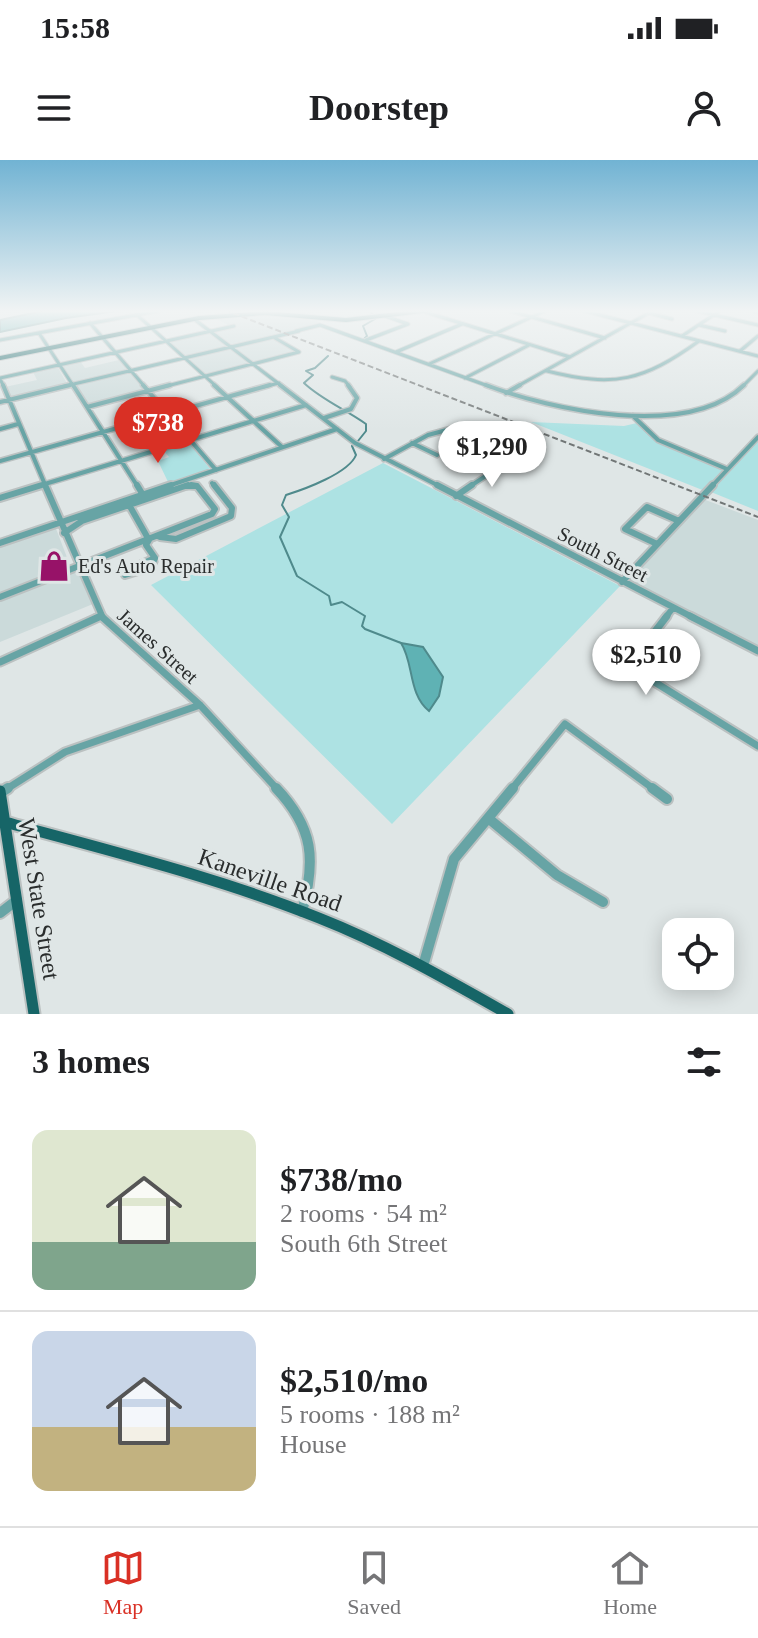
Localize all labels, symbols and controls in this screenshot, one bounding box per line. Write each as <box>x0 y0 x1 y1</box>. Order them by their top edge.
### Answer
text: 15:58 <box>40 11 110 44</box>
icon: menu <box>32 86 76 130</box>
icon: person <box>682 86 726 130</box>
text: Doorstep <box>309 88 449 128</box>
pin: $738 <box>111 397 205 465</box>
text: $738 <box>132 408 184 437</box>
pin: $1,290 <box>427 421 557 489</box>
text: $1,290 <box>456 432 528 461</box>
street label: South Street <box>554 522 652 586</box>
shop icon: Ed's Auto Repair <box>37 549 71 583</box>
place label: Ed's Auto Repair <box>78 555 214 578</box>
street label: James Street <box>113 604 203 688</box>
pin: $2,510 <box>581 629 711 697</box>
text: $2,510 <box>610 640 682 669</box>
street label: West State Street <box>13 816 65 982</box>
street label: Kaneville Road <box>195 843 345 917</box>
map controls <box>662 918 734 990</box>
button: locate <box>662 918 734 990</box>
icon: filters <box>682 1040 726 1084</box>
text: 3 homes <box>32 1043 150 1080</box>
text: $738/mo <box>280 1161 403 1198</box>
icon: home <box>96 1162 192 1258</box>
text: 2 rooms · 54 m² <box>280 1199 447 1228</box>
text: South 6th Street <box>280 1229 448 1258</box>
text: $2,510/mo <box>280 1362 428 1399</box>
icon: home <box>96 1363 192 1459</box>
text: 5 rooms · 188 m² <box>280 1400 460 1429</box>
text: House <box>280 1430 346 1459</box>
tab: Map <box>101 1546 145 1620</box>
tab: Saved <box>347 1546 401 1620</box>
tab: Home <box>603 1546 657 1620</box>

